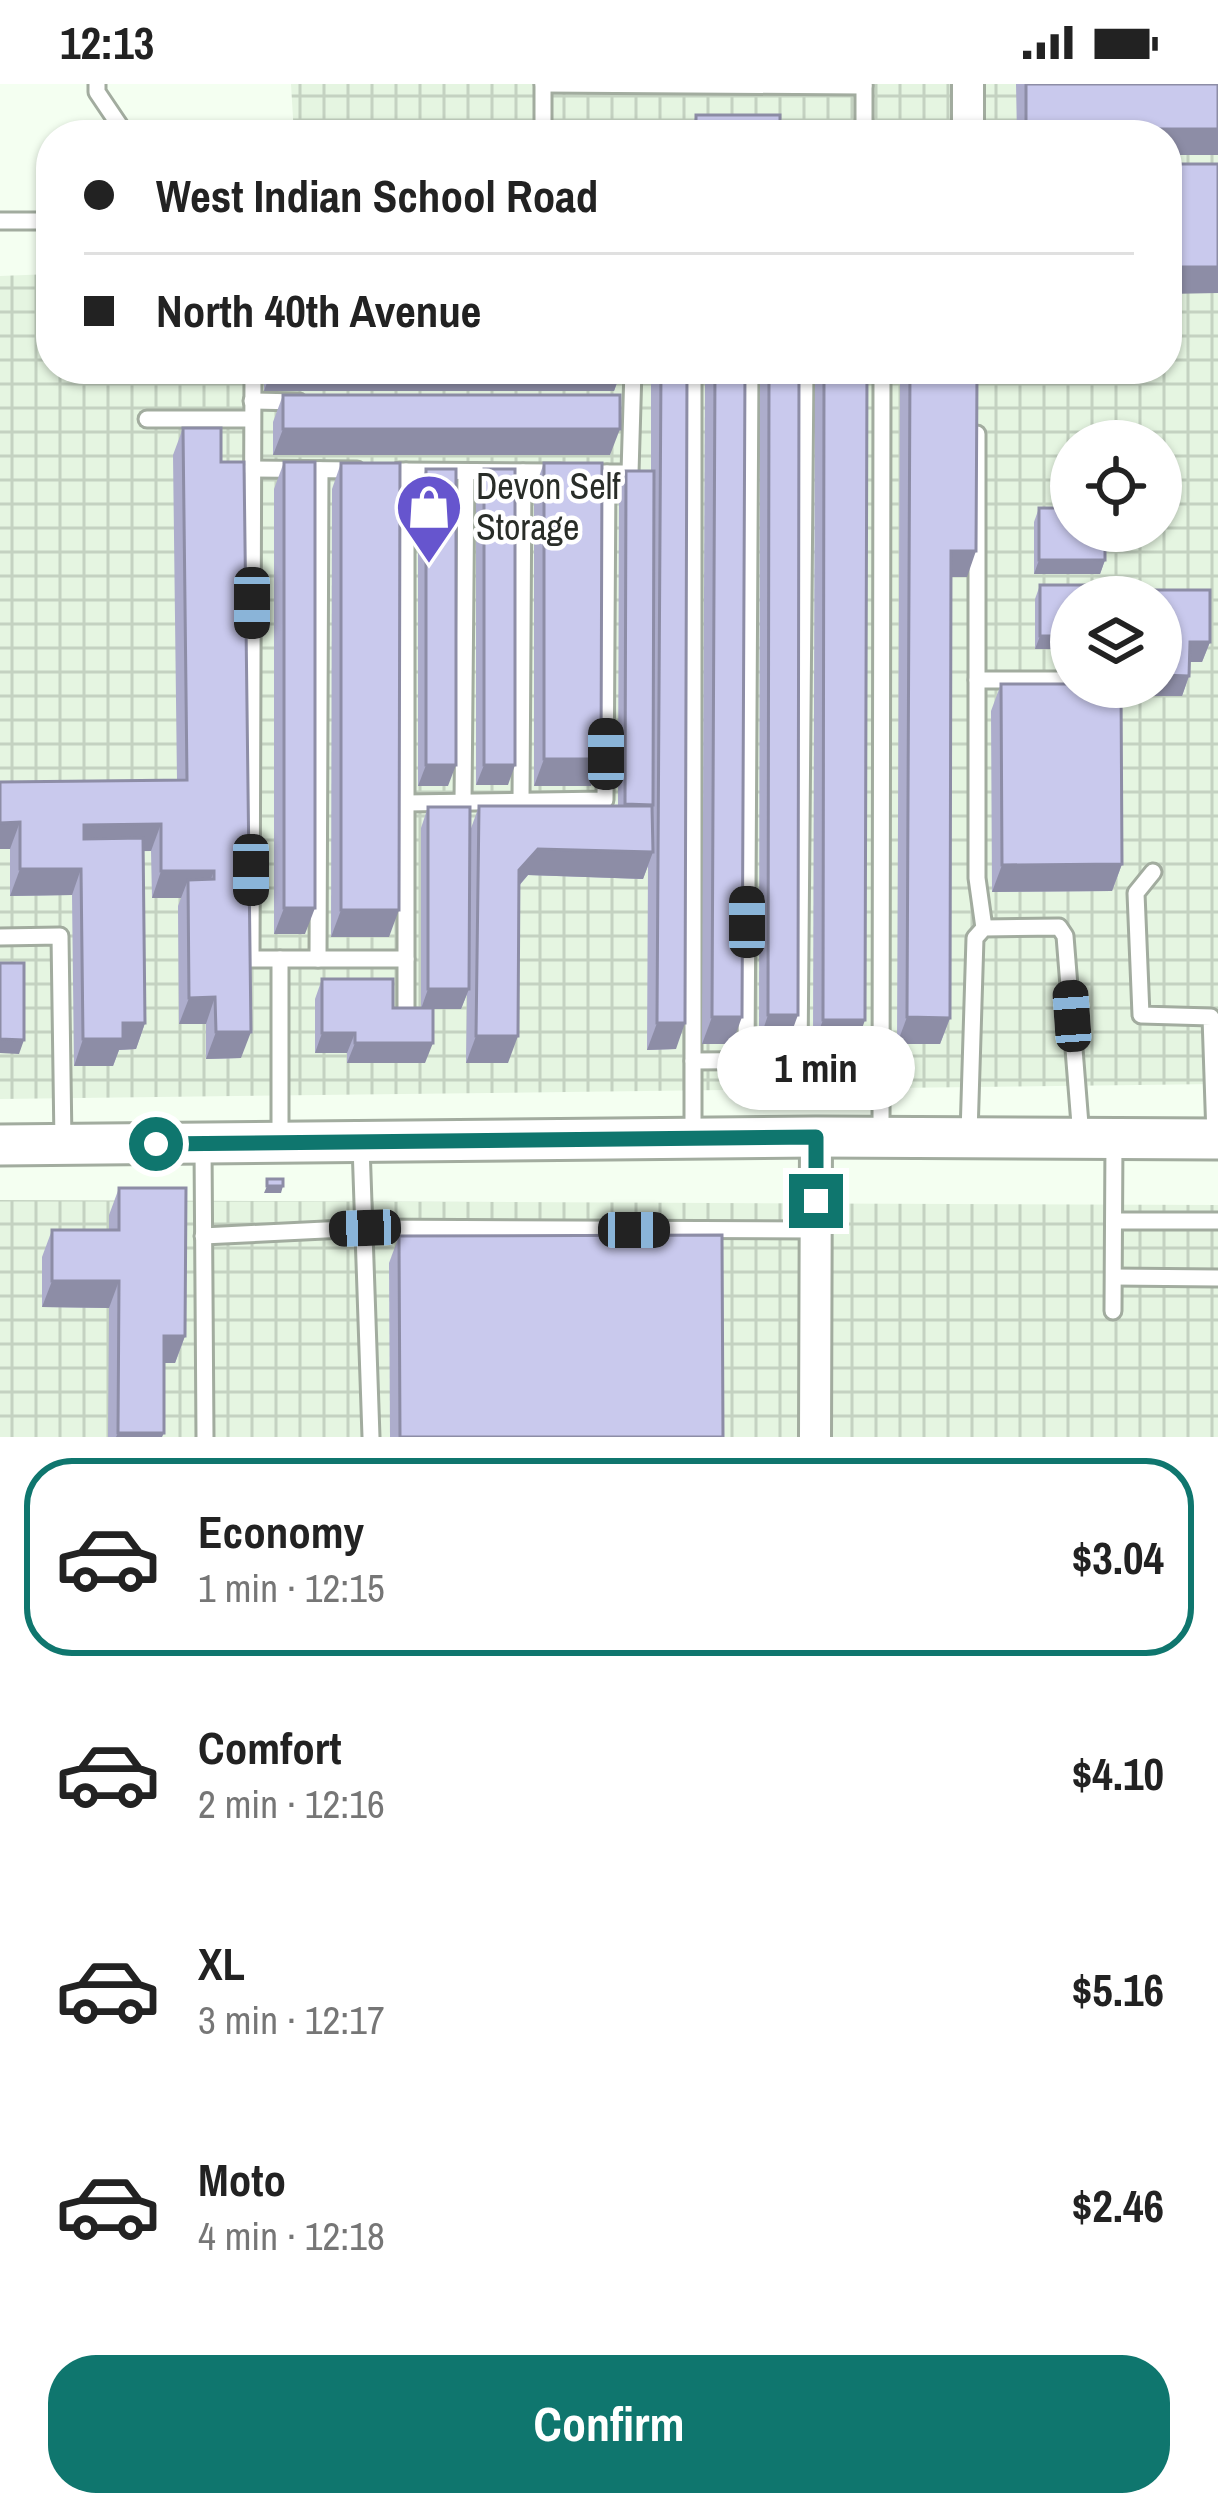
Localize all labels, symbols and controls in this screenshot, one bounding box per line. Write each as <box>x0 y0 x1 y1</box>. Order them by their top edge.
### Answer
text: 12:13 <box>60 12 154 73</box>
text: West Indian School Road <box>156 165 598 226</box>
text: North 40th Avenue <box>156 280 481 341</box>
map controls <box>1050 420 1182 708</box>
button: locate <box>1050 420 1182 552</box>
place label: Devon Self Storage <box>476 462 621 551</box>
shop icon: Devon Self Storage <box>394 472 464 566</box>
car <box>234 567 270 639</box>
button: layers <box>1050 576 1182 708</box>
car <box>588 718 624 790</box>
car <box>233 834 269 906</box>
car <box>729 886 765 958</box>
car <box>1052 979 1092 1053</box>
callout: 1 min <box>717 1027 915 1111</box>
text: 1 min <box>774 1042 858 1094</box>
route start <box>129 1117 183 1171</box>
route end <box>789 1174 843 1228</box>
car <box>328 1209 402 1247</box>
car <box>598 1212 670 1248</box>
text: Economy <box>198 1501 364 1562</box>
icon: car <box>54 1503 162 1611</box>
text: $3.04 <box>1072 1527 1164 1588</box>
text: 1 min · 12:15 <box>198 1562 385 1614</box>
text: Comfort <box>198 1717 341 1778</box>
icon: car <box>54 1719 162 1827</box>
text: $4.10 <box>1072 1743 1164 1804</box>
text: 2 min · 12:16 <box>198 1778 385 1830</box>
text: XL <box>198 1933 245 1994</box>
icon: car <box>54 1935 162 2043</box>
text: $5.16 <box>1072 1959 1164 2020</box>
text: 3 min · 12:17 <box>198 1994 385 2046</box>
text: Moto <box>198 2149 286 2210</box>
icon: car <box>54 2151 162 2259</box>
text: $2.46 <box>1072 2175 1164 2236</box>
text: 4 min · 12:18 <box>198 2210 385 2262</box>
button: Confirm <box>48 2355 1170 2493</box>

